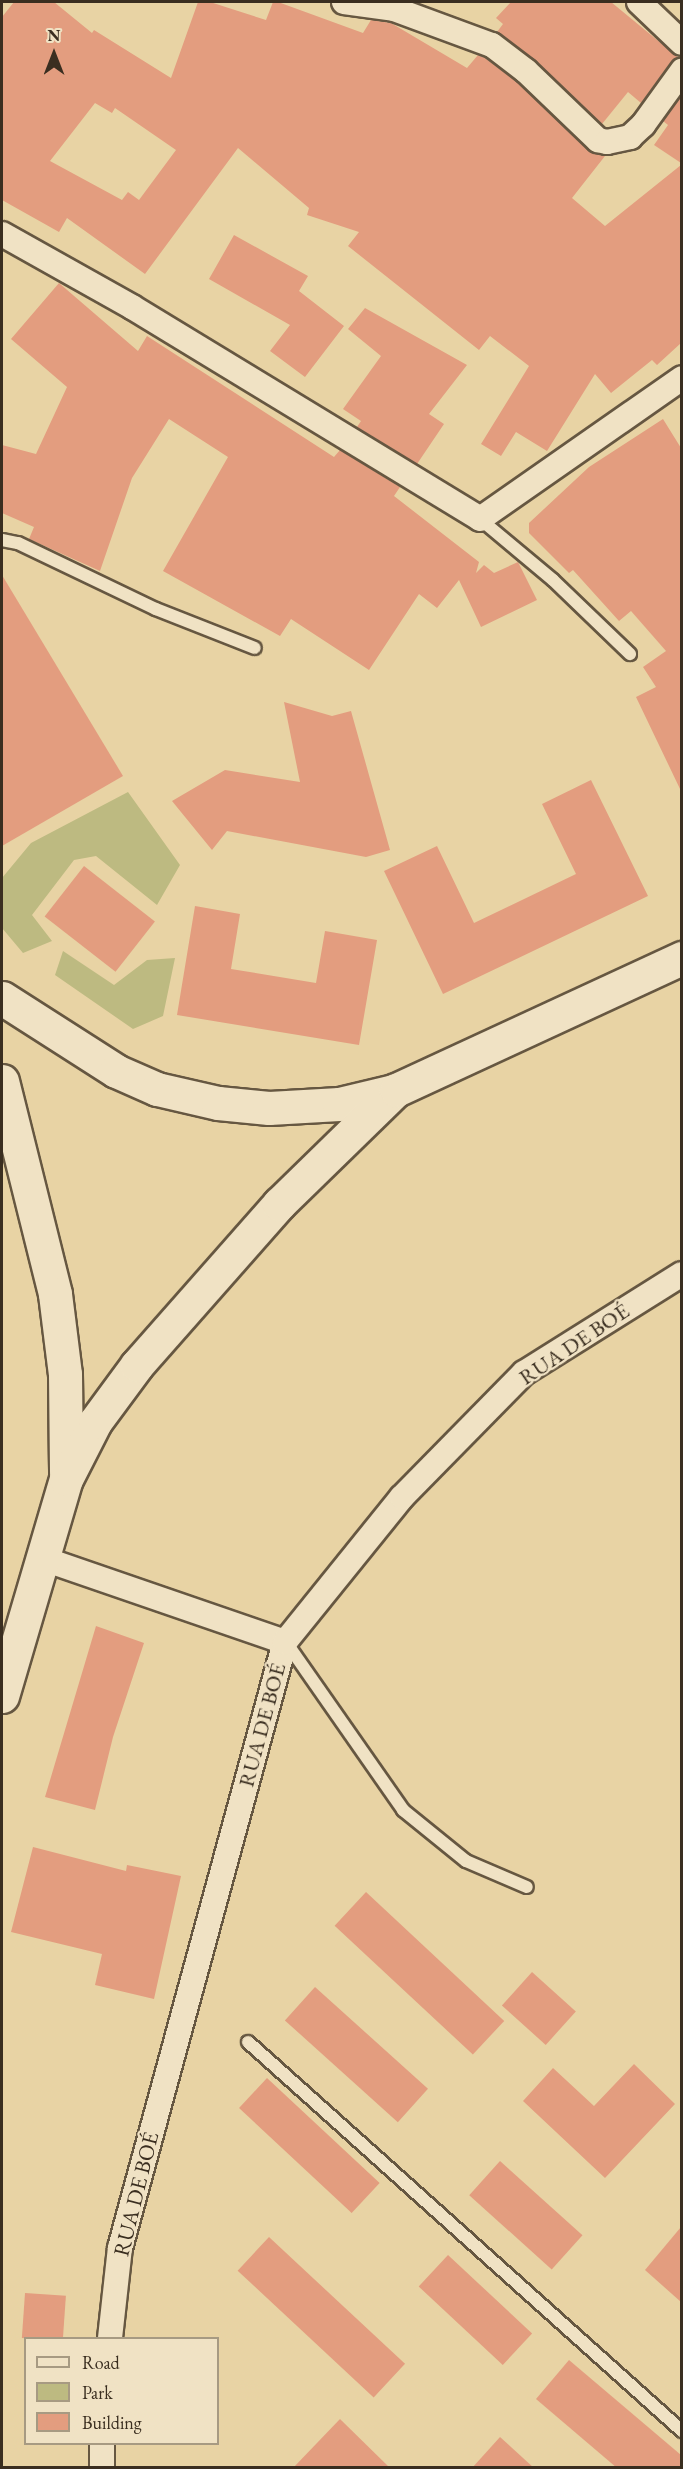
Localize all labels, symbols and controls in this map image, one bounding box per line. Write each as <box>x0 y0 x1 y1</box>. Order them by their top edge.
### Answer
north arrow <box>24 24 84 84</box>
text: N <box>48 25 60 46</box>
street label: RUA DE BOÉ <box>514 1298 634 1390</box>
street label: RUA DE BOÉ <box>233 1660 291 1790</box>
street label: RUA DE BOÉ <box>108 2129 164 2259</box>
legend <box>24 2337 219 2445</box>
text: Road <box>82 2351 120 2374</box>
text: Park <box>82 2381 113 2404</box>
text: Building <box>82 2411 142 2434</box>

